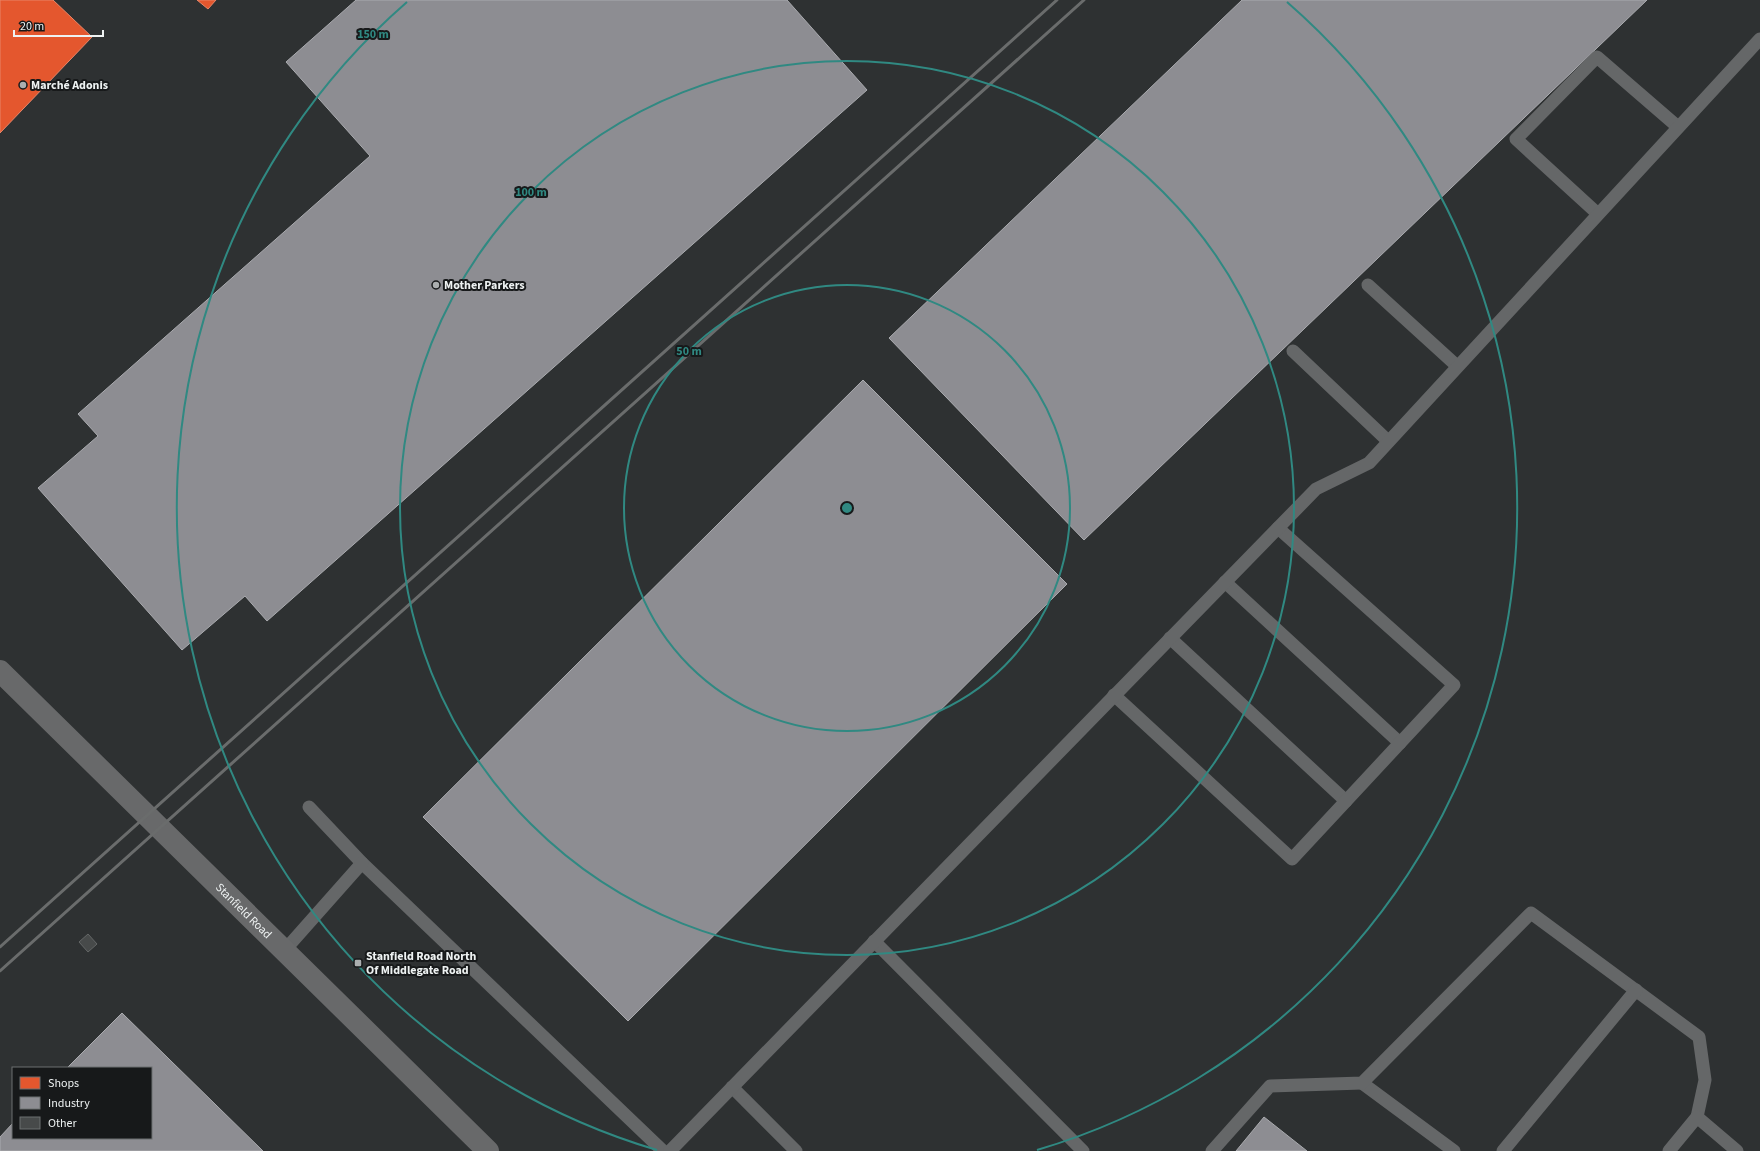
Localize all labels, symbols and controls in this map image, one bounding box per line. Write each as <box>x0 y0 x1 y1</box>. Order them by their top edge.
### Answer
scale bar <box>14 12 103 38</box>
text: 20 m <box>20 18 44 35</box>
text: 150 m <box>357 26 389 43</box>
place label: Marché Adonis <box>31 77 108 94</box>
marker: Marché Adonis <box>18 80 28 90</box>
text: 100 m <box>515 184 547 201</box>
place label: Mother Parkers <box>444 277 525 294</box>
marker: Mother Parkers <box>431 280 441 290</box>
text: 50 m <box>676 343 702 360</box>
centre of rings <box>840 501 854 515</box>
street label: Stanfield Road <box>212 880 275 943</box>
place label: Stanfield Road North Of Middlegate Road <box>366 948 477 979</box>
marker: Stanfield Road North Of Middlegate Road <box>353 958 363 968</box>
legend <box>12 1067 152 1139</box>
text: Shops <box>48 1075 79 1092</box>
text: Industry <box>48 1095 90 1112</box>
text: Other <box>48 1115 78 1132</box>

